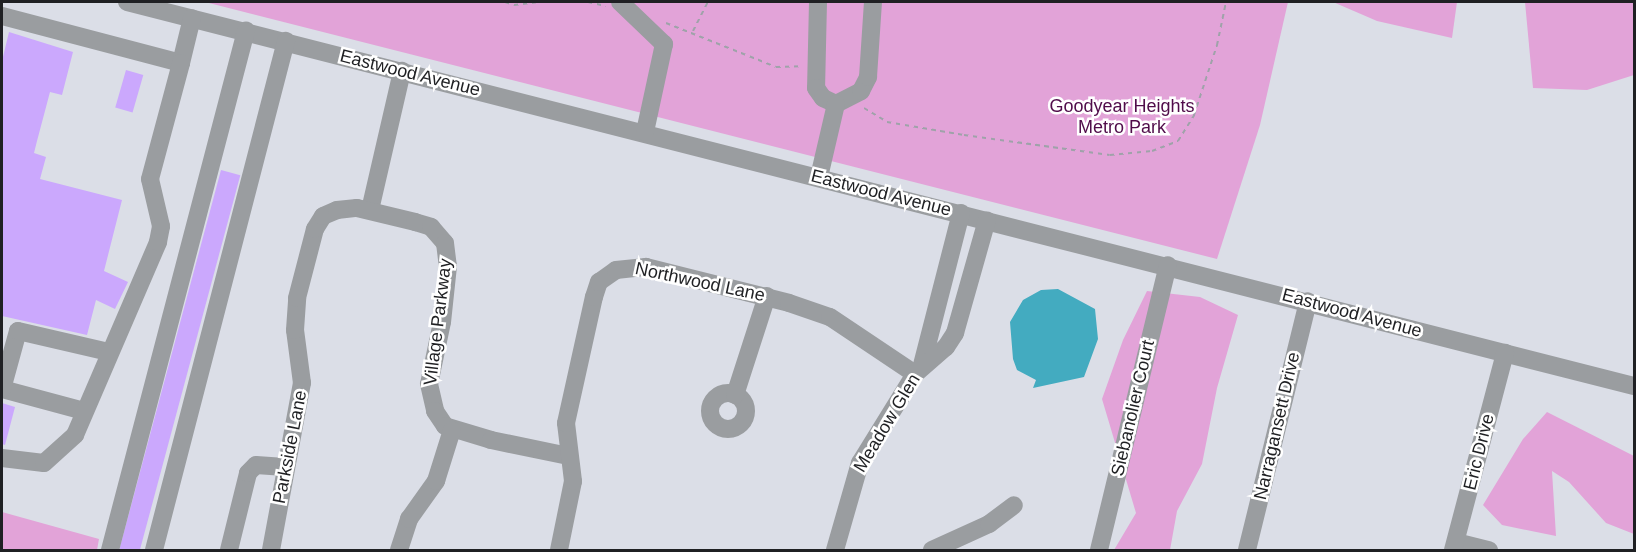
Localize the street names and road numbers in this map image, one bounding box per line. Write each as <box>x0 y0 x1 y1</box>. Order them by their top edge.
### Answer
street label: Eastwood Avenue <box>337 45 483 101</box>
street label: Eastwood Avenue <box>808 165 954 221</box>
street label: Village Parkway <box>419 257 457 387</box>
street label: Northwood Lane <box>633 258 767 306</box>
street label: Eastwood Avenue <box>1279 284 1425 342</box>
street label: Siebanolier Court <box>1107 338 1159 478</box>
street label: Narragansett Drive <box>1249 350 1305 502</box>
street label: Meadow Glen <box>849 370 925 476</box>
street label: Parkside Lane <box>268 388 312 506</box>
street label: Eric Drive <box>1459 412 1499 492</box>

